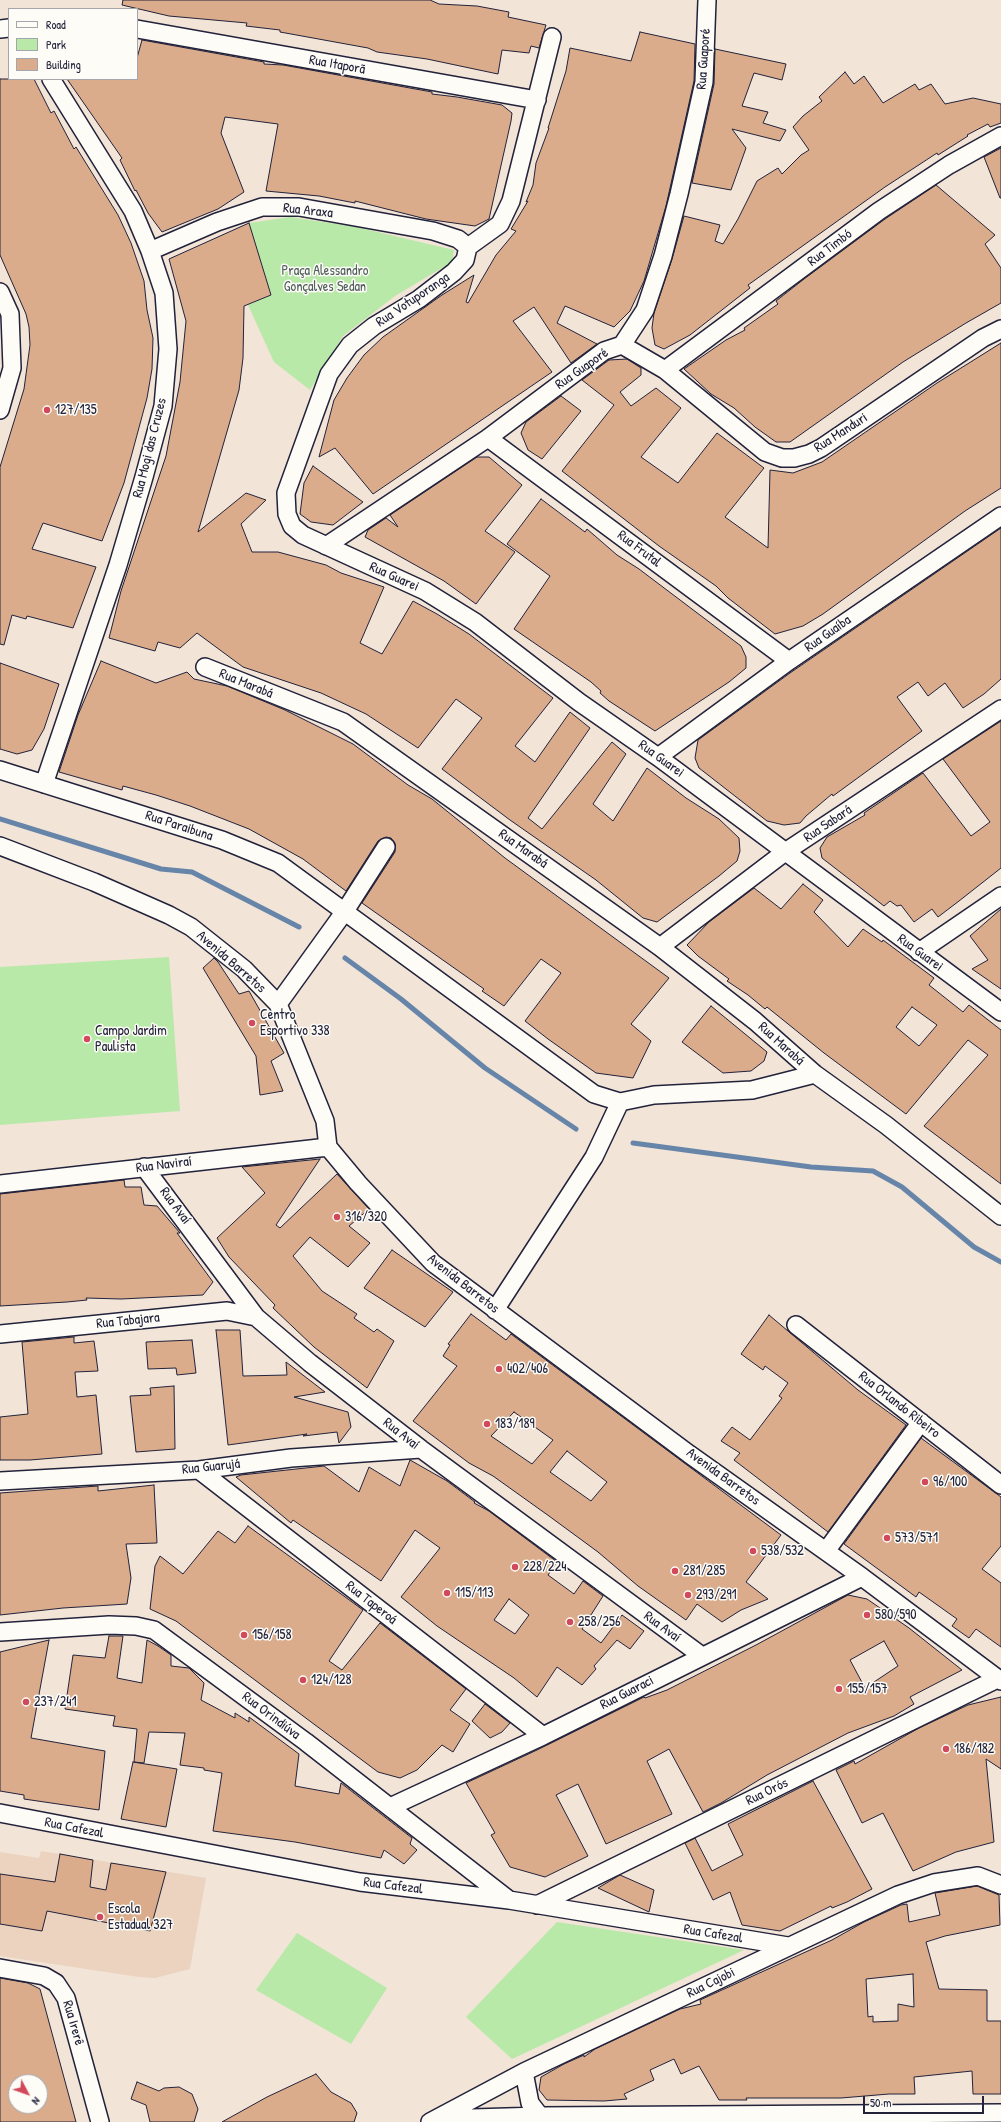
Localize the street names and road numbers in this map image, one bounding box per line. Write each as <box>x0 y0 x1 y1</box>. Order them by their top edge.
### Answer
street label: Rua Guaporé <box>693 28 715 90</box>
street label: Rua Itaporã <box>308 52 366 78</box>
street label: Rua Araxa <box>282 200 334 222</box>
street label: Rua Timbó <box>804 226 856 270</box>
street label: Rua Votuporanga <box>373 269 453 331</box>
street label: Rua Guaporé <box>552 345 612 393</box>
street label: Rua Mogi das Cruzes <box>129 396 171 500</box>
street label: Rua Manduri <box>811 410 871 456</box>
street label: Rua Frutal <box>614 527 664 571</box>
street label: Rua Guarei <box>367 559 421 595</box>
street label: Rua Guaíba <box>802 612 854 656</box>
street label: Rua Marabá <box>217 666 275 702</box>
street label: Rua Guarei <box>635 737 687 781</box>
street label: Rua Sabará <box>801 802 855 846</box>
street label: Rua Paraibuna <box>143 807 215 845</box>
street label: Rua Marabá <box>495 826 551 872</box>
street label: Avenida Barretos <box>193 927 269 997</box>
street label: Rua Guarei <box>894 931 946 975</box>
street label: Rua Marabá <box>754 1019 808 1069</box>
street label: Rua Naviraí <box>135 1153 193 1177</box>
street label: Rua Avaí <box>156 1184 194 1228</box>
street label: Avenida Barretos <box>424 1251 502 1317</box>
street label: Rua Tabajara <box>95 1309 161 1333</box>
street label: Rua Orlando Ribeiro <box>855 1368 943 1442</box>
street label: Rua Avaí <box>379 1415 423 1453</box>
street label: Avenida Barretos <box>683 1445 763 1509</box>
street label: Rua Guarujá <box>181 1456 241 1478</box>
street label: Rua Taperoá <box>342 1578 400 1628</box>
street label: Rua Avaí <box>640 1608 684 1646</box>
street label: Rua Guaraci <box>597 1672 657 1714</box>
street label: Rua Orindiúva <box>239 1689 303 1743</box>
street label: Rua Orós <box>743 1775 791 1809</box>
street label: Rua Cafezal <box>43 1814 105 1842</box>
street label: Rua Cafezal <box>362 1874 424 1898</box>
street label: Rua Cafezal <box>682 1921 744 1947</box>
street label: Rua Cajobi <box>684 1964 738 2002</box>
street label: Rua Irerê <box>59 1999 87 2047</box>

